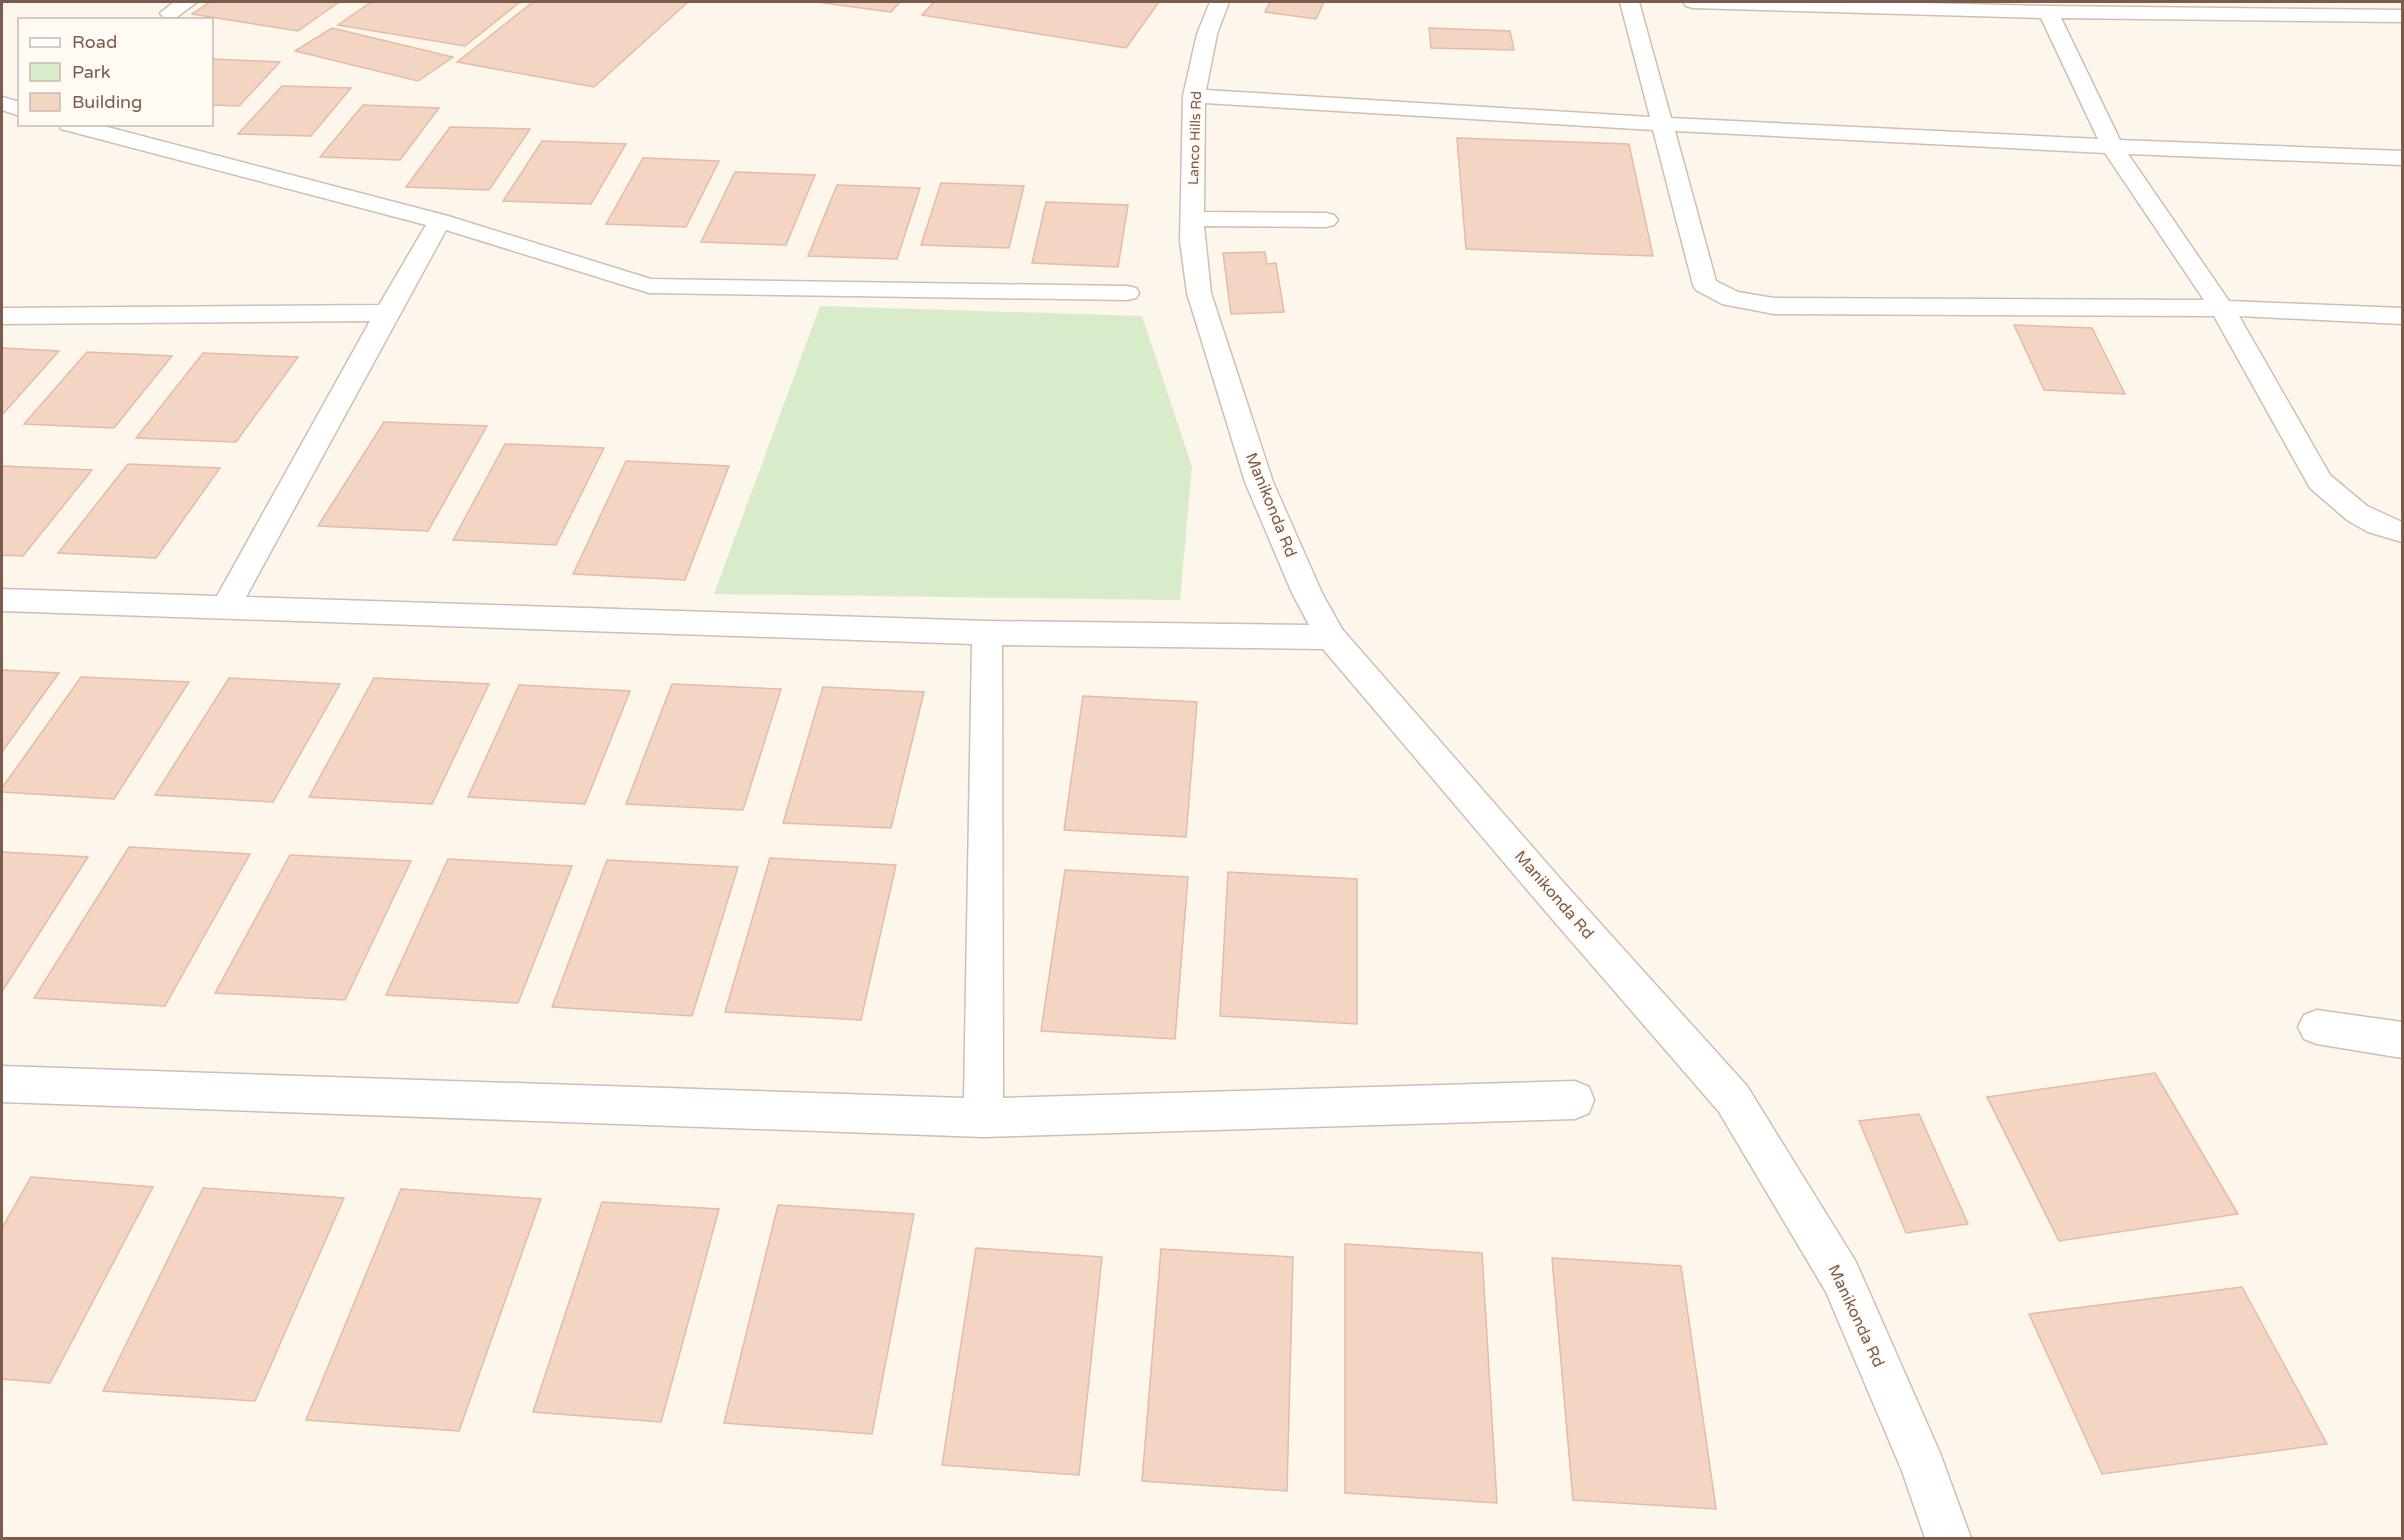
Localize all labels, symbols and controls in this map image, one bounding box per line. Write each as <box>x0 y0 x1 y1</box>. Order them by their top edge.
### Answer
legend <box>18 18 213 126</box>
text: Road <box>72 31 117 53</box>
text: Park <box>72 61 111 83</box>
text: Building <box>72 91 142 113</box>
street label: Lanco Hills Rd <box>1185 91 1205 185</box>
street label: Manikonda Rd <box>1241 450 1301 560</box>
street label: Manikonda Rd <box>1510 847 1598 943</box>
street label: Manikonda Rd <box>1823 1261 1889 1371</box>

